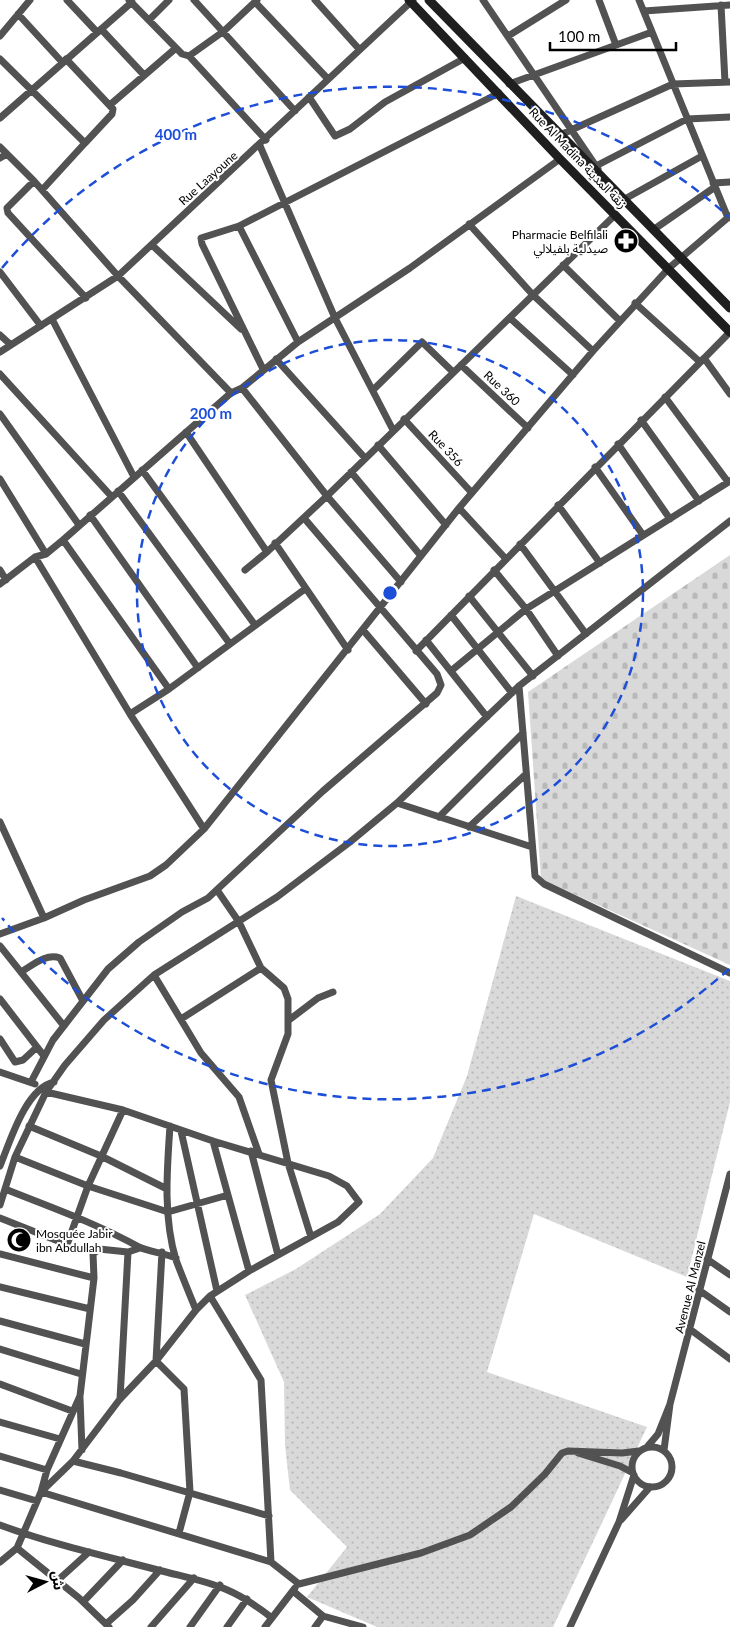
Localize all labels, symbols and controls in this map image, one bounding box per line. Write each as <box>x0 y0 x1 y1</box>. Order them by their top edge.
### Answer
scale bar <box>550 20 676 52</box>
text: 100 m <box>558 27 600 45</box>
street label: Rue Al Madina زنقة المدينة <box>526 105 630 212</box>
text: 400 m <box>155 125 197 143</box>
street label: Rue Laayoune <box>176 148 240 208</box>
place label: Pharmacie Belfilali صيدلية بلفيلالي <box>512 227 608 258</box>
pharmacy icon: Pharmacie Belfilali صيدلية بلفيلالي <box>613 228 639 254</box>
street label: Rue 360 <box>481 367 523 409</box>
text: 200 m <box>190 404 232 422</box>
street label: Rue 356 <box>425 427 467 469</box>
centre of rings <box>381 584 399 602</box>
place label: Mosquée Jabir ibn Abdullah <box>36 1226 113 1255</box>
mosque icon: Mosquée Jabir ibn Abdullah <box>6 1227 32 1253</box>
street label: Avenue Al Manzel <box>671 1239 709 1335</box>
north arrow <box>20 1557 70 1607</box>
text: ش <box>49 1570 68 1591</box>

